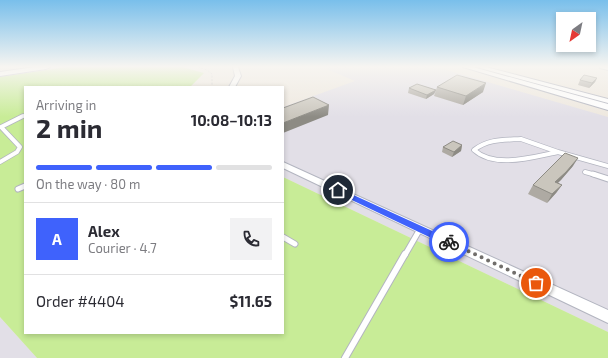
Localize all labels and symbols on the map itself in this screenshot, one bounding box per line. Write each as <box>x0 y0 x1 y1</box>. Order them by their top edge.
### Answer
north arrow <box>556 12 596 52</box>
pin <box>321 173 355 207</box>
courier <box>429 222 469 262</box>
pin <box>519 266 553 300</box>

